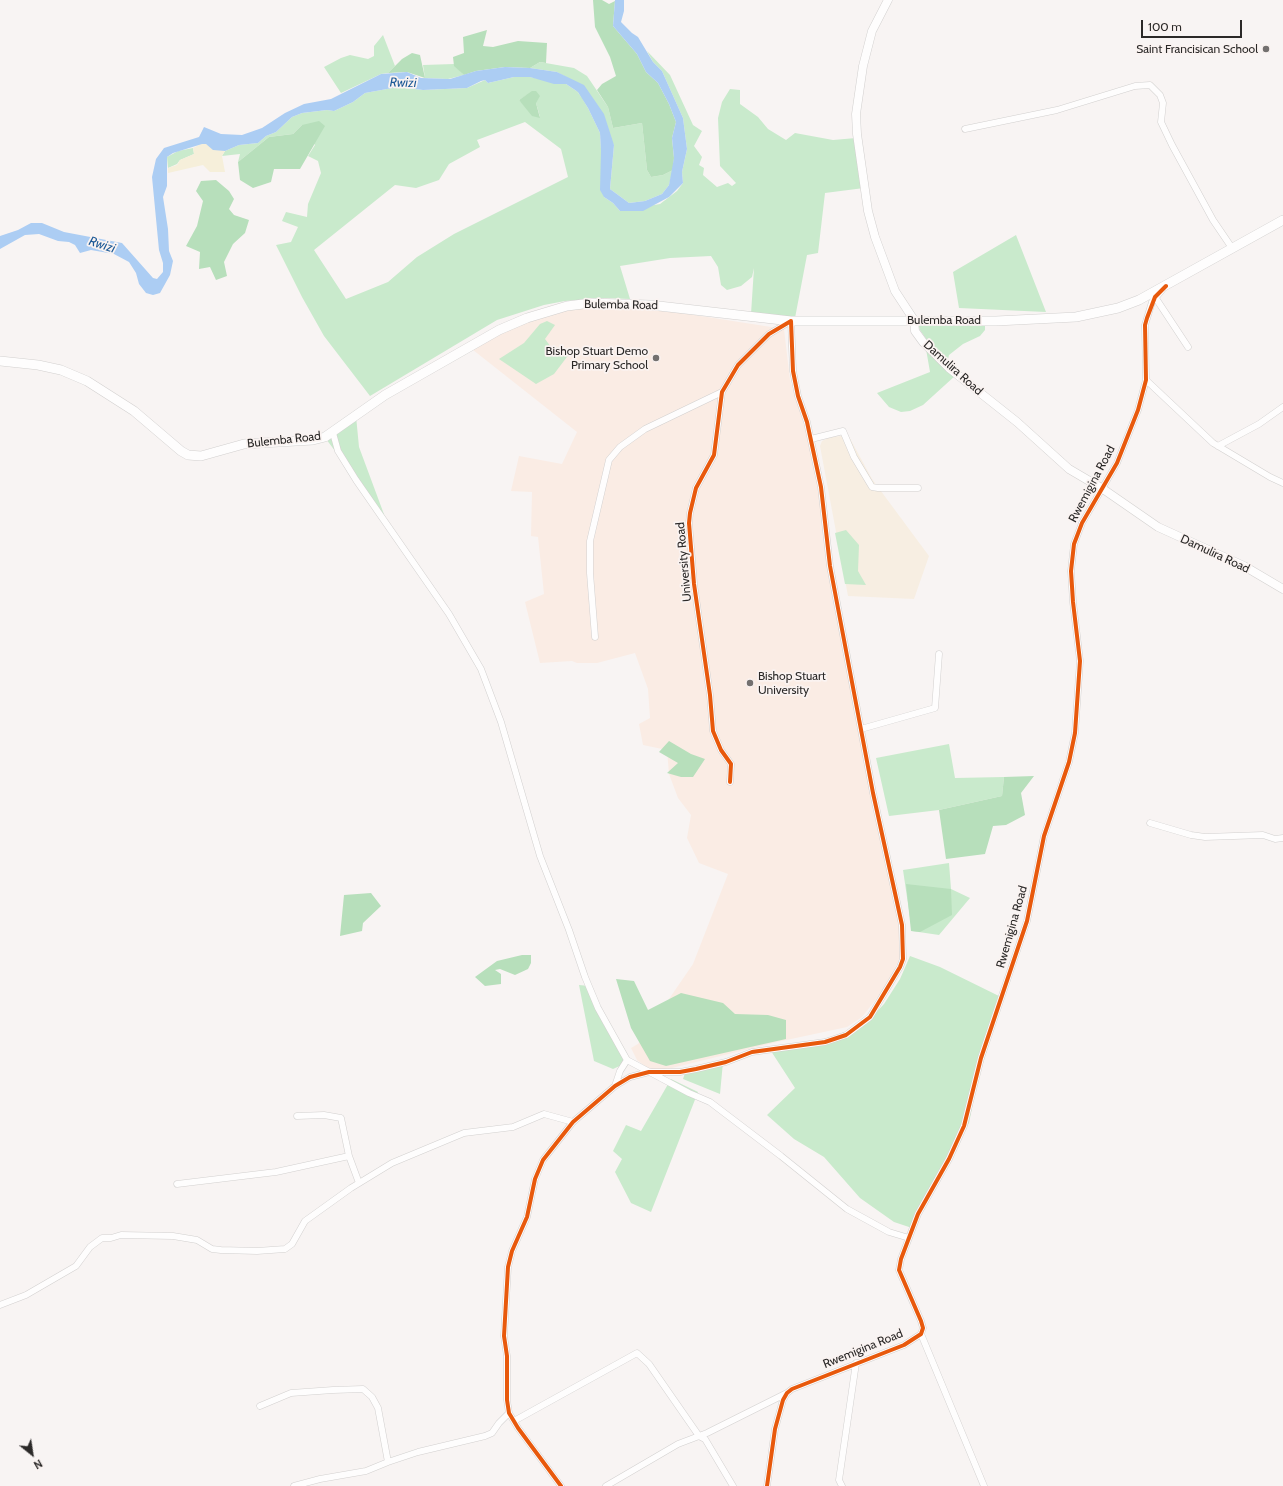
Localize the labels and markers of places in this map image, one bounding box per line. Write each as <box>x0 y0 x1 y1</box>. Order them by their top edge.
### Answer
place label: Saint Francisican School <box>1136 42 1258 56</box>
marker: Saint Francisican School <box>1261 44 1271 54</box>
place label: Bishop Stuart Demo Primary School <box>546 344 648 372</box>
marker: Bishop Stuart Demo Primary School <box>651 353 661 363</box>
place label: Bishop Stuart University <box>758 669 826 697</box>
marker: Bishop Stuart University <box>745 678 755 688</box>

